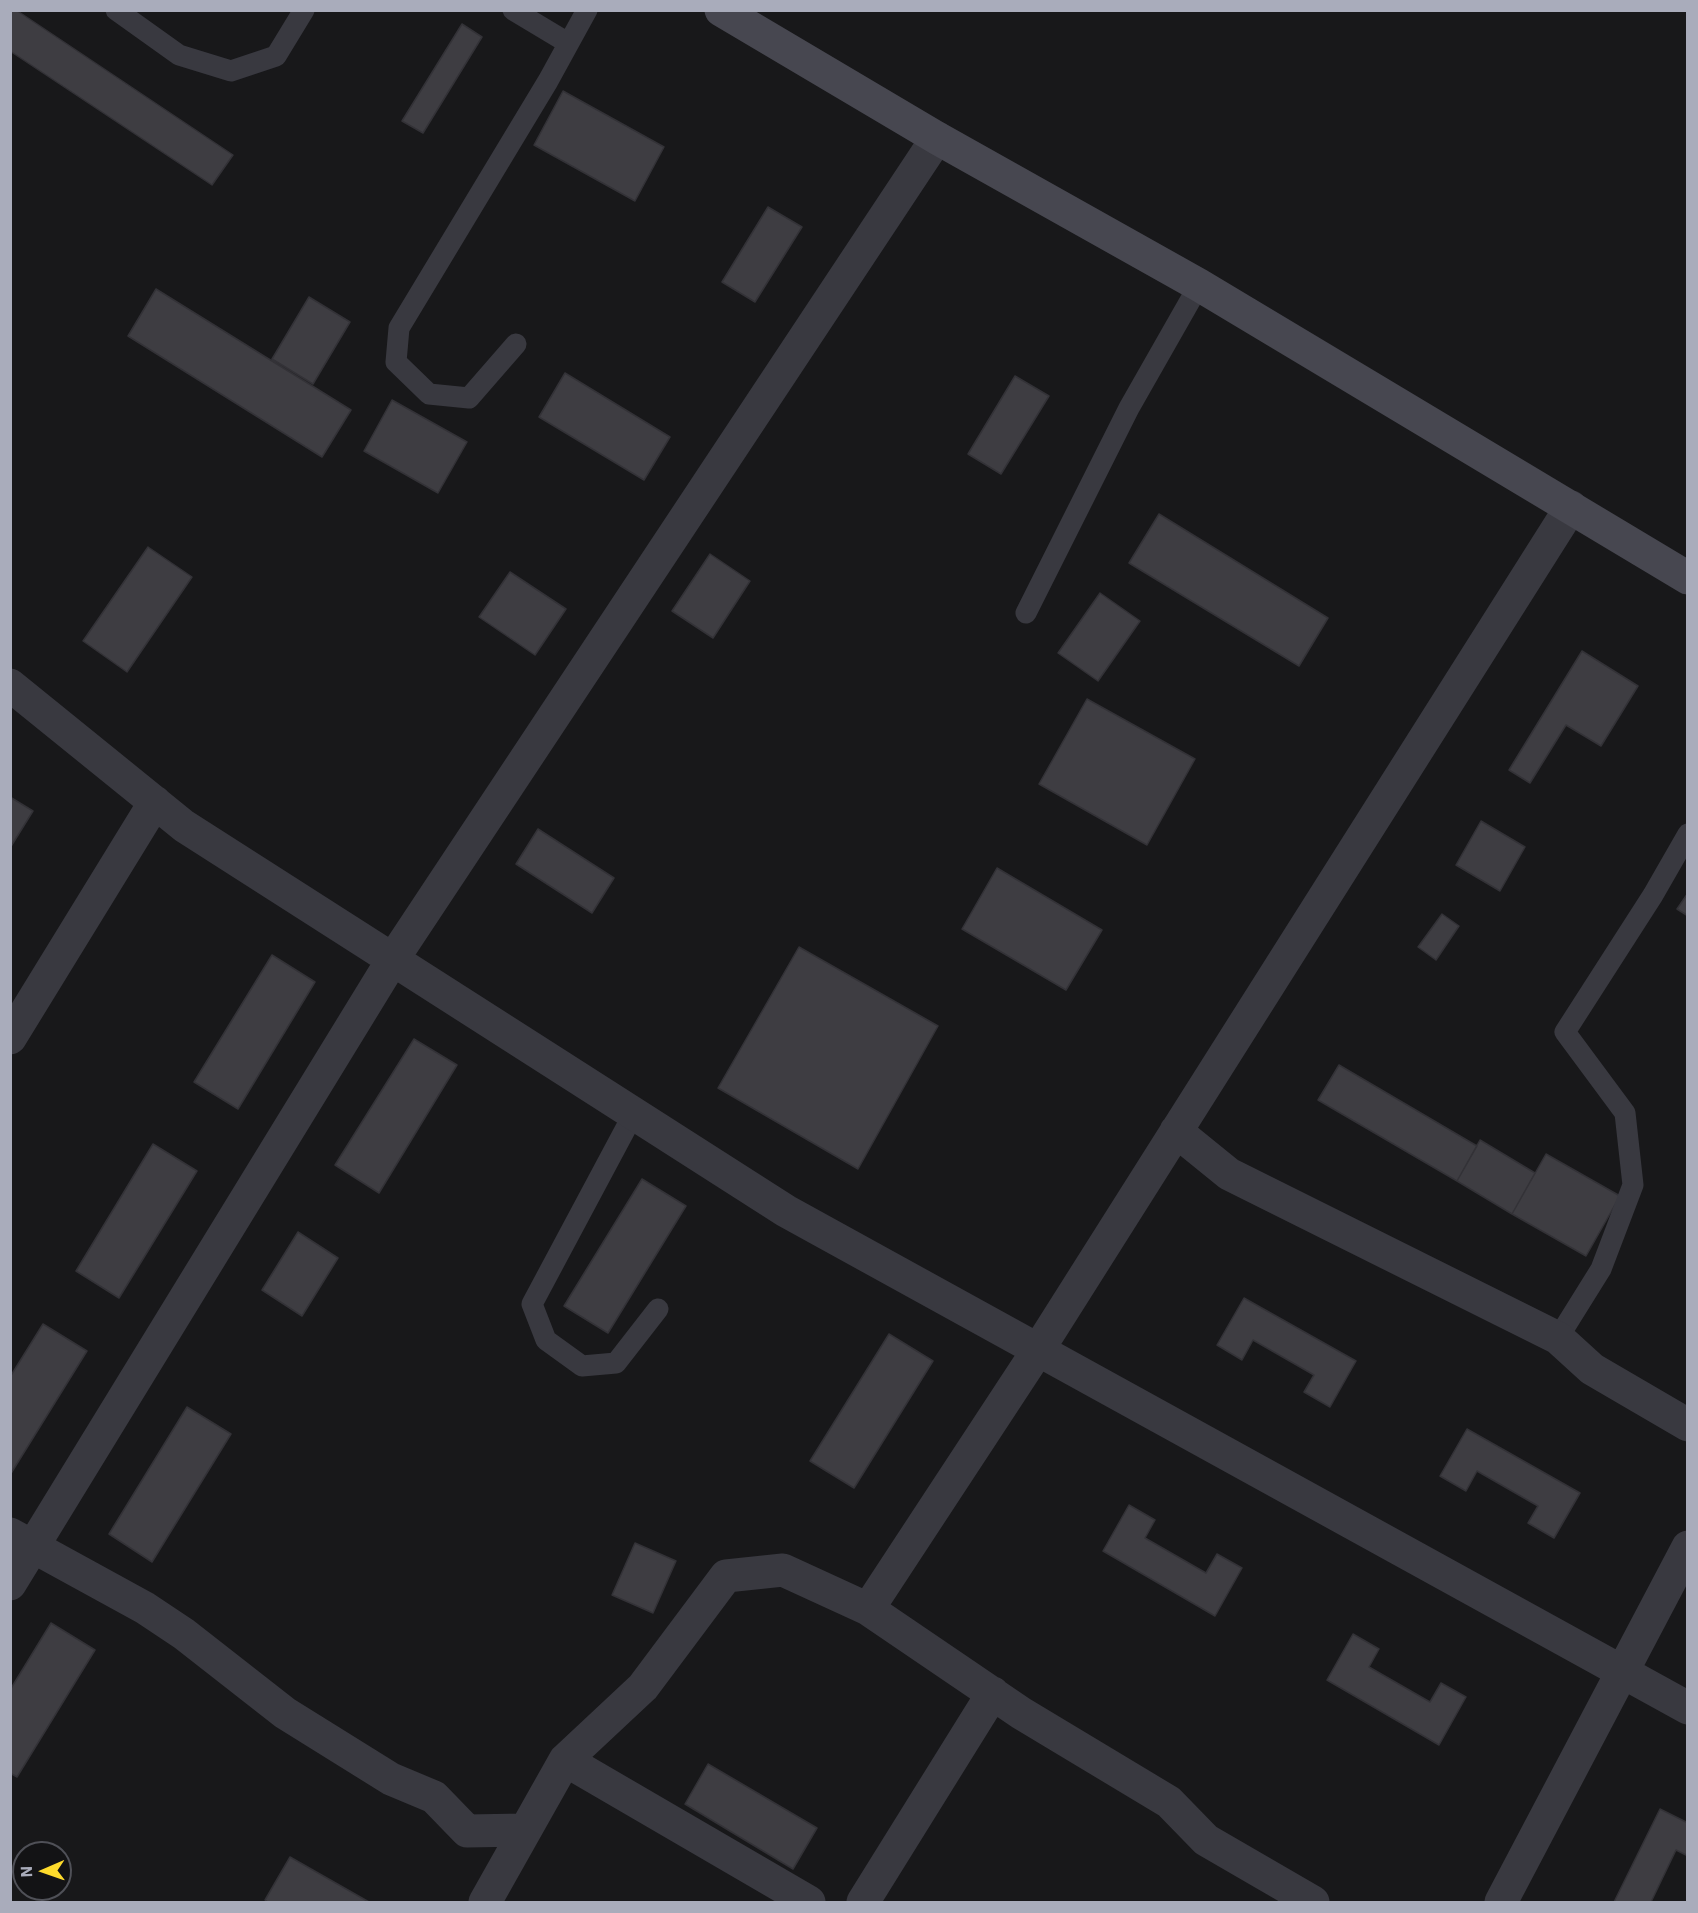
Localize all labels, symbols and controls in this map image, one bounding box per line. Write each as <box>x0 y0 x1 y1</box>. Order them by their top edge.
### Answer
north arrow <box>12 1841 72 1901</box>
text: N <box>16 1865 36 1878</box>

